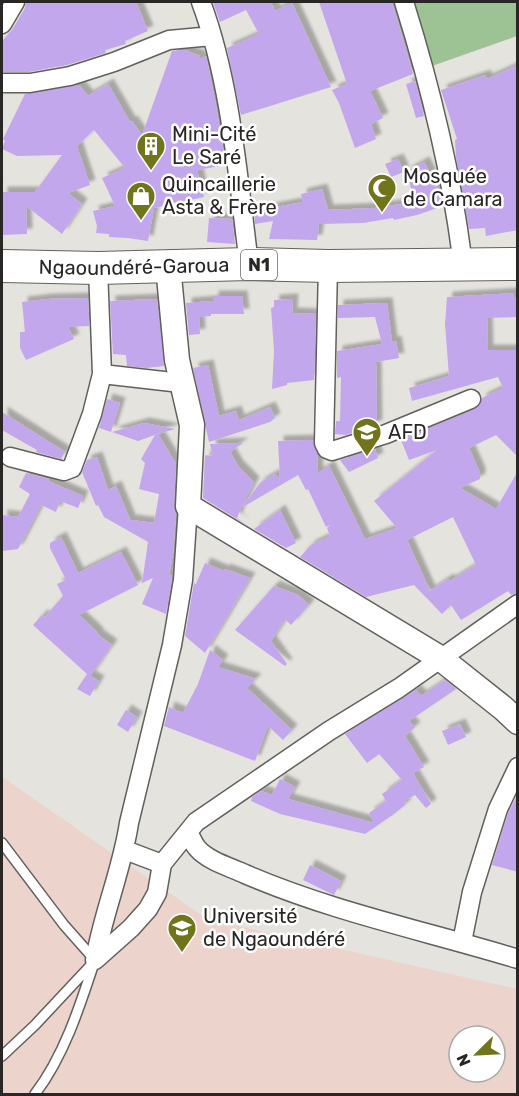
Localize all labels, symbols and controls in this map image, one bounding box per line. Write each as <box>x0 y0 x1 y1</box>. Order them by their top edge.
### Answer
place label: Mini-Cité Le Saré <box>172 122 257 169</box>
building icon: Mini-Cité Le Saré <box>135 130 167 172</box>
place label: Mosquée de Camara <box>403 164 503 211</box>
place label: Quincaillerie Asta & Frère <box>162 172 277 219</box>
mosque icon: Mosquée de Camara <box>366 172 398 214</box>
shop icon: Quincaillerie Asta & Frère <box>125 180 157 222</box>
road number: N1 <box>241 250 277 280</box>
street label: Ngaoundéré-Garoua <box>38 253 230 280</box>
school or university icon: AFD <box>351 416 383 458</box>
place label: AFD <box>388 420 427 444</box>
place label: Université de Ngaoundéré <box>203 904 345 951</box>
school or university icon: Université de Ngaoundéré <box>166 912 198 954</box>
north arrow <box>447 1024 507 1084</box>
text: N <box>453 1051 475 1069</box>

